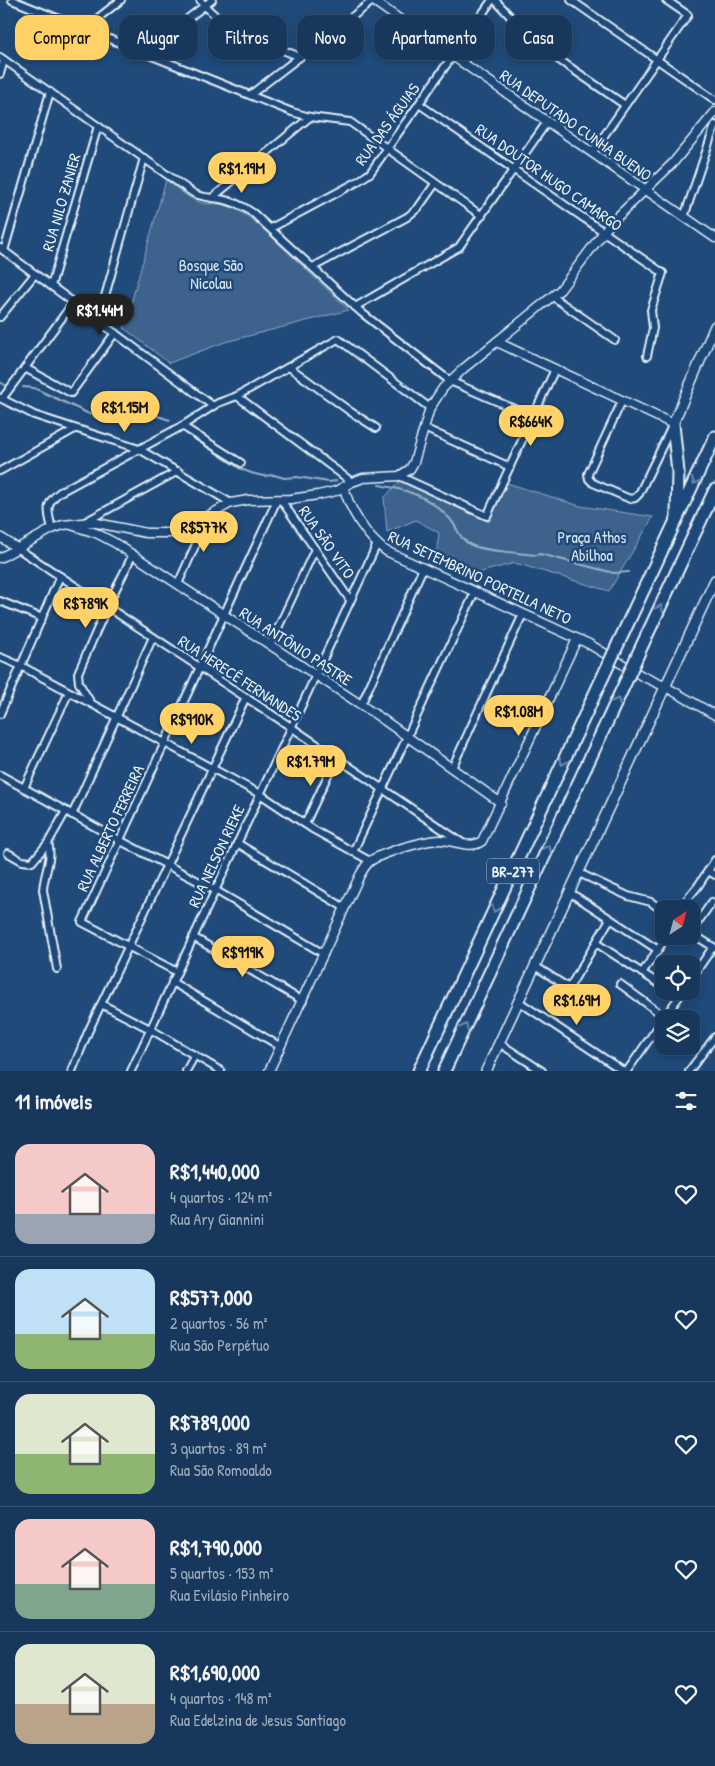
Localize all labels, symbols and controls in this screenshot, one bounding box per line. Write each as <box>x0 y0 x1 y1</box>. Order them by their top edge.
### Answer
chip: Comprar <box>15 15 109 60</box>
chip: Alugar <box>119 15 198 60</box>
chip: Filtros <box>208 15 287 60</box>
chip: Novo <box>297 15 364 60</box>
chip: Apartamento <box>374 15 495 60</box>
chip: Casa <box>505 15 572 60</box>
street label: RUA DEPUTADO CUNHA BUENO <box>496 64 656 186</box>
street label: RUA DAS ÁGUIAS <box>350 78 425 170</box>
street label: RUA DOUTOR HUGO CAMARGO <box>471 118 627 236</box>
street label: RUA NILO ZANIER <box>37 150 85 254</box>
pin: R$1.19M <box>196 152 288 194</box>
text: R$1.19M <box>219 157 265 179</box>
park label: Bosque São Nicolau <box>179 254 244 294</box>
pin: R$1.44M <box>54 294 146 336</box>
text: R$1.44M <box>77 299 123 321</box>
pin: R$1.15M <box>79 390 171 433</box>
text: R$1.15M <box>102 396 148 418</box>
pin: R$664K <box>490 404 572 447</box>
text: R$664K <box>510 410 552 432</box>
one-way arrow <box>691 476 701 485</box>
street label: RUA SÃO VITO <box>294 501 360 583</box>
pin: R$577K <box>163 510 245 553</box>
text: R$577K <box>181 516 227 538</box>
street label: RUA SETEMBRINO PORTELLA NETO <box>385 525 575 629</box>
park label: Praça Athos Abilhoa <box>558 526 626 566</box>
pin: R$789K <box>45 586 127 629</box>
text: R$789K <box>64 592 108 614</box>
street label: RUA ANTÔNIO PASTRE <box>236 601 356 691</box>
one-way arrow <box>654 604 664 613</box>
street label: RUA HERECÊ FERNANDES <box>174 630 307 727</box>
pin: R$1.08M <box>473 694 565 737</box>
one-way arrow <box>611 697 621 706</box>
text: R$1.08M <box>495 700 543 722</box>
pin: R$910K <box>151 702 233 745</box>
text: R$910K <box>171 708 213 730</box>
pin: R$1.79M <box>265 744 357 787</box>
text: R$1.79M <box>287 750 335 772</box>
one-way arrow <box>559 757 569 766</box>
street label: RUA ALBERTO FERREIRA <box>71 761 149 895</box>
street label: RUA NELSON RIEKE <box>183 801 249 911</box>
one-way arrow <box>542 844 553 853</box>
road number: BR-277 <box>487 858 539 884</box>
north arrow <box>655 900 700 945</box>
map controls <box>655 900 700 1055</box>
one-way arrow <box>490 904 501 913</box>
pin: R$919K <box>202 936 284 978</box>
text: R$919K <box>222 941 264 963</box>
button: locate <box>655 955 700 1000</box>
pin: R$1.69M <box>531 984 623 1026</box>
text: R$1.69M <box>554 989 600 1011</box>
button: layers <box>655 1010 700 1055</box>
one-way arrow <box>458 1023 469 1032</box>
text: 11 imóveis <box>15 1087 92 1116</box>
icon: filters <box>672 1087 700 1115</box>
text: R$1,440,000 <box>170 1157 260 1186</box>
icon: home <box>55 1164 115 1224</box>
icon: heart <box>672 1180 700 1208</box>
text: 4 quartos · 124 m² <box>170 1186 272 1208</box>
text: Rua Ary Giannini <box>170 1208 264 1230</box>
text: R$577,000 <box>170 1283 252 1312</box>
icon: home <box>55 1289 115 1349</box>
icon: heart <box>672 1305 700 1333</box>
text: 2 quartos · 56 m² <box>170 1312 267 1334</box>
text: Rua São Perpétuo <box>170 1334 269 1356</box>
text: R$789,000 <box>170 1408 250 1437</box>
icon: home <box>55 1414 115 1474</box>
icon: heart <box>672 1430 700 1458</box>
text: 3 quartos · 89 m² <box>170 1437 267 1459</box>
text: Rua São Romoaldo <box>170 1459 272 1481</box>
text: R$1,790,000 <box>170 1533 262 1562</box>
icon: home <box>55 1539 115 1599</box>
icon: heart <box>672 1555 700 1583</box>
text: 5 quartos · 153 m² <box>170 1562 273 1584</box>
text: Rua Evilásio Pinheiro <box>170 1584 289 1606</box>
text: R$1,690,000 <box>170 1658 260 1687</box>
icon: home <box>55 1664 115 1724</box>
icon: heart <box>672 1680 700 1708</box>
text: 4 quartos · 148 m² <box>170 1687 272 1709</box>
text: Rua Edelzina de Jesus Santiago <box>170 1709 346 1731</box>

